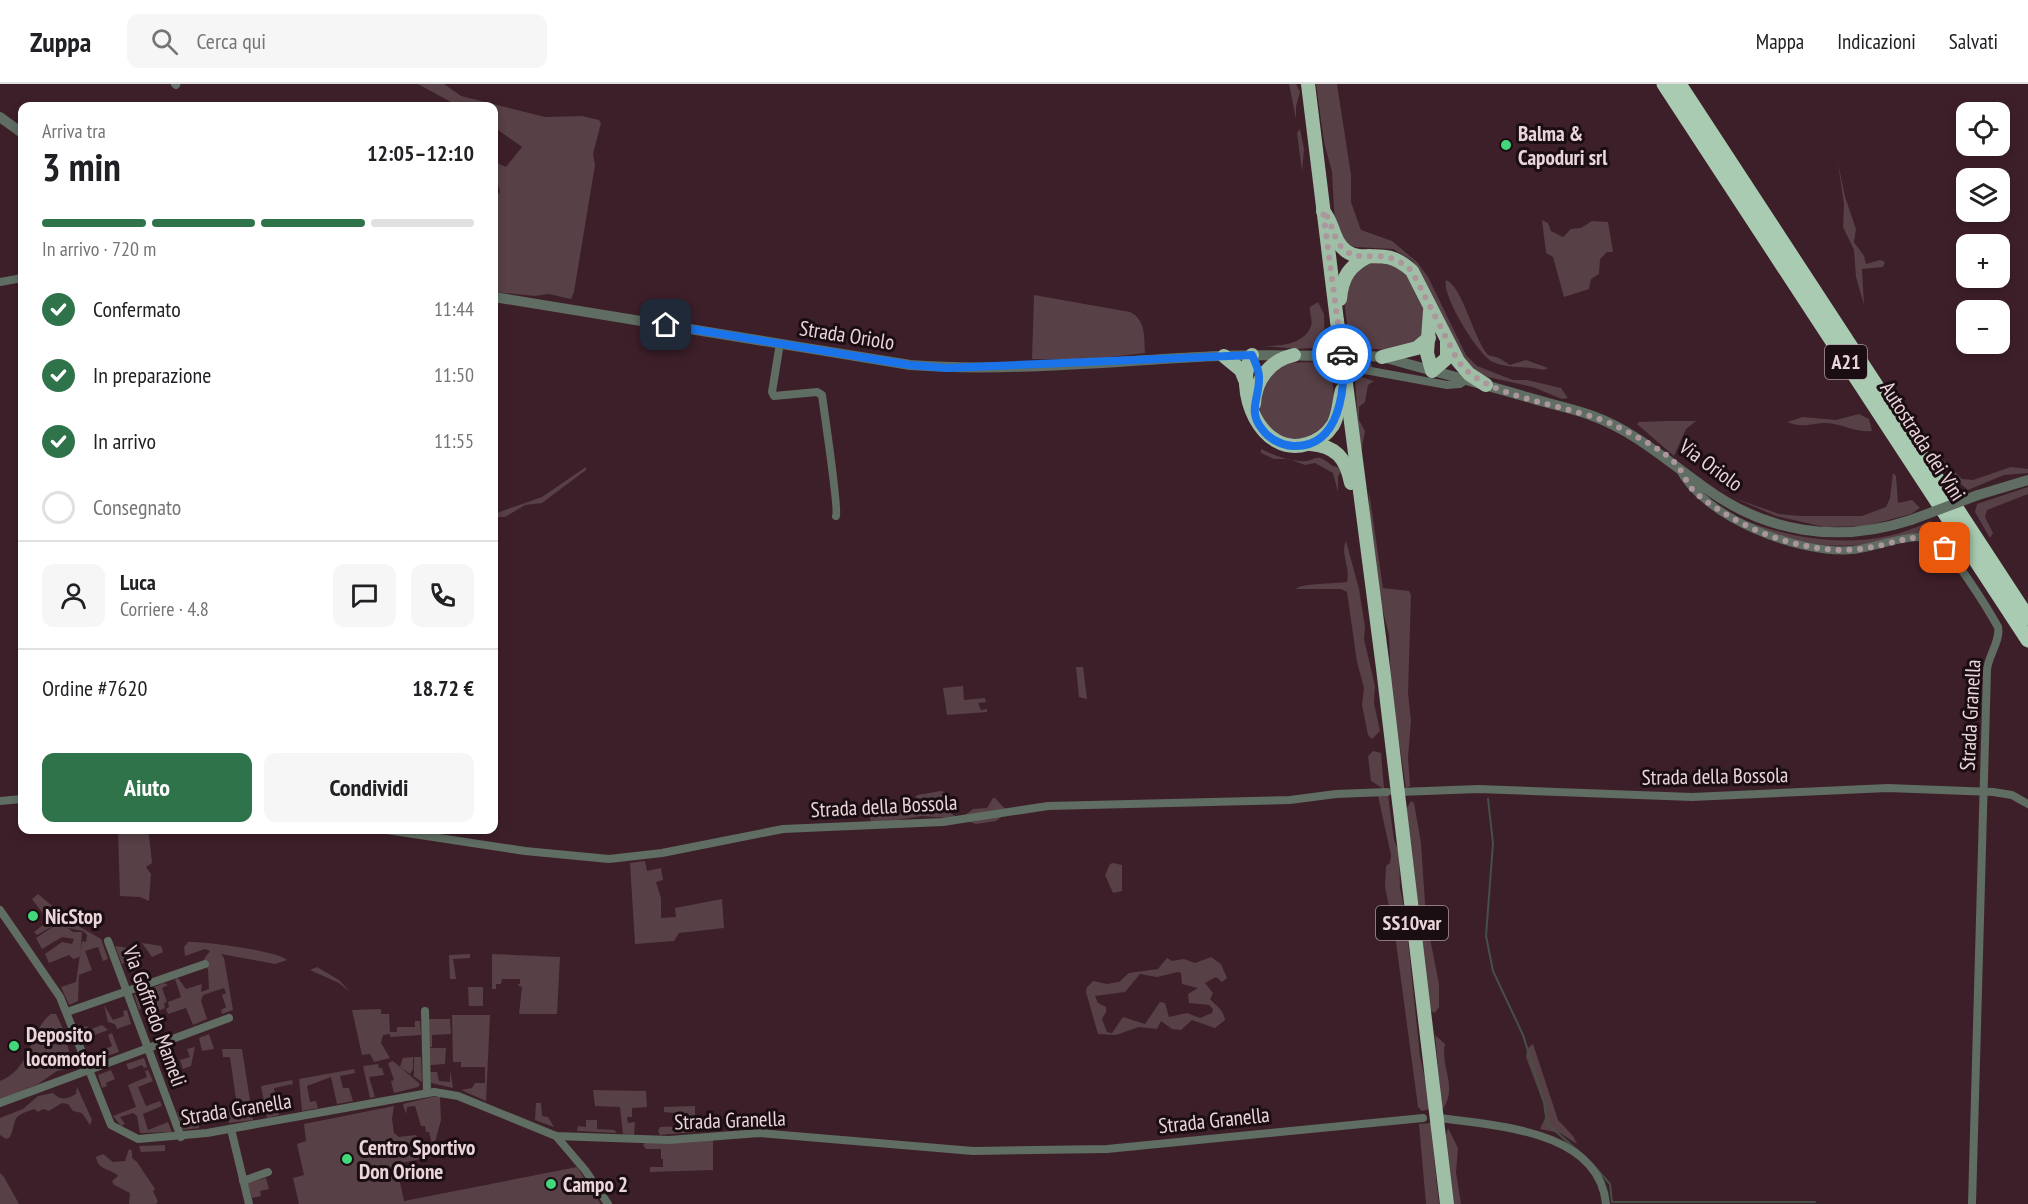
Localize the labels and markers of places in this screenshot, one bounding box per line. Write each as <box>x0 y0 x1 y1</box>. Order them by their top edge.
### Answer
place label: Balma & Capoduri srl <box>1518 120 1608 171</box>
marker: Balma & Capoduri srl <box>1499 138 1513 152</box>
pin <box>640 299 691 350</box>
pin <box>1919 522 1970 573</box>
place label: NicStop <box>45 903 102 930</box>
marker: NicStop <box>26 909 40 923</box>
place label: Deposito locomotori <box>26 1021 106 1072</box>
marker: Deposito locomotori <box>7 1039 21 1053</box>
place label: Centro Sportivo Don Orione <box>359 1134 475 1185</box>
marker: Centro Sportivo Don Orione <box>340 1152 354 1166</box>
place label: Campo 2 <box>563 1171 628 1198</box>
marker: Campo 2 <box>544 1177 558 1191</box>

